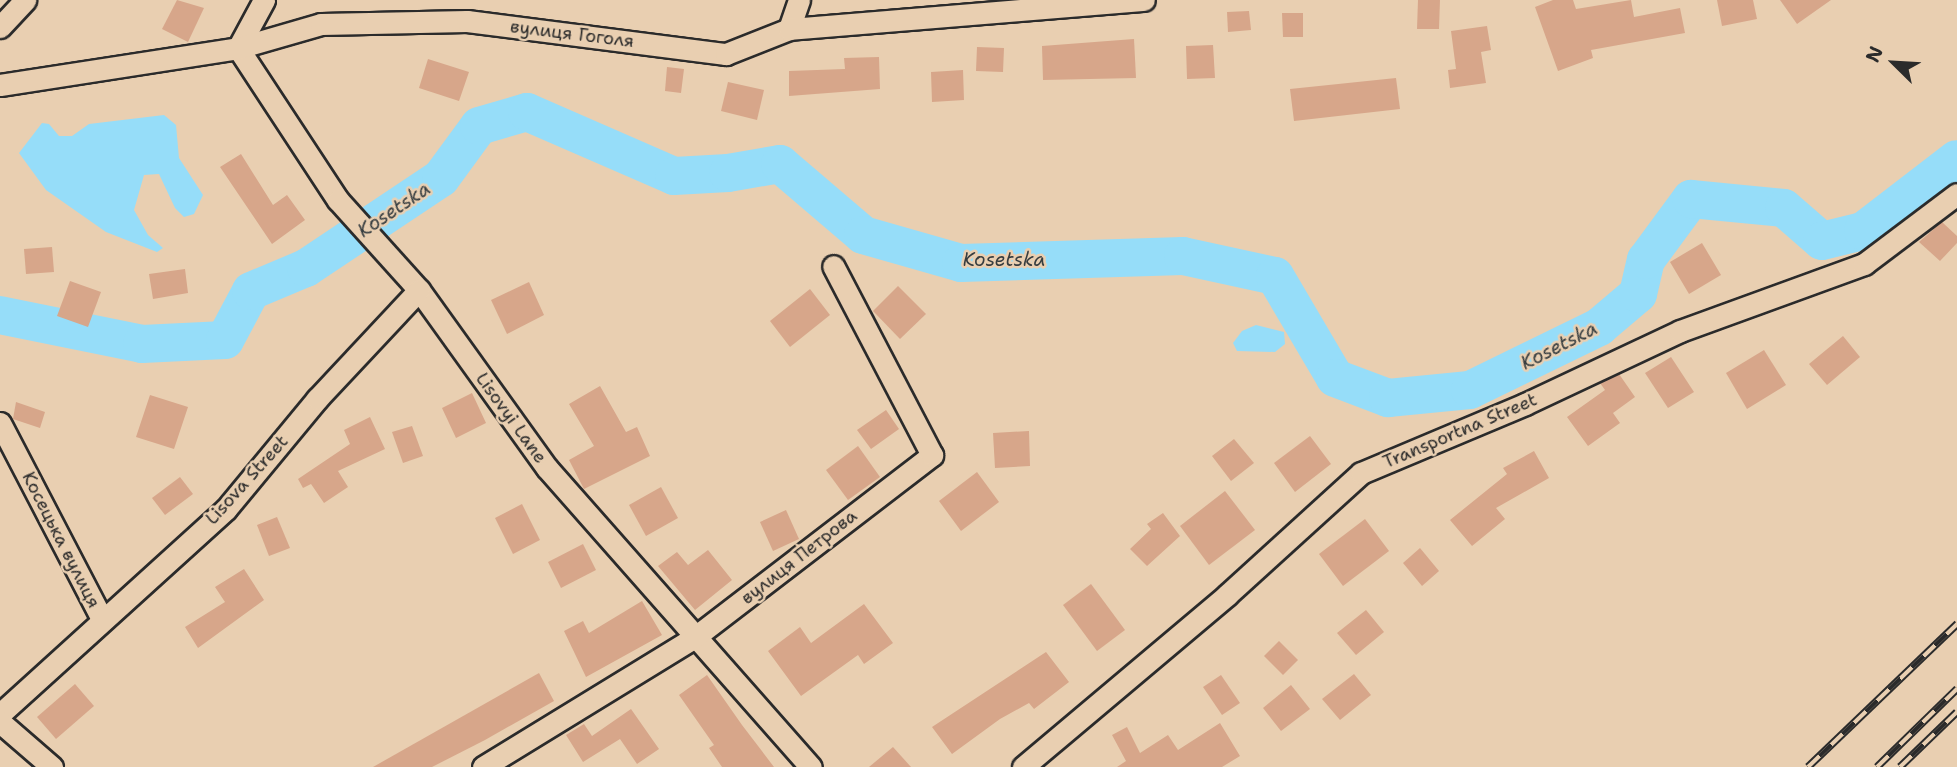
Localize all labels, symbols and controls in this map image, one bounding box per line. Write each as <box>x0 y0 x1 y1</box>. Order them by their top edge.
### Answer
street label: вулиця Гоголя <box>509 16 635 52</box>
north arrow <box>1859 28 1929 98</box>
text: N <box>1860 42 1889 66</box>
water label: Kosetska <box>353 177 435 243</box>
water label: Kosetska <box>963 249 1045 271</box>
water label: Kosetska <box>1517 317 1601 375</box>
street label: Lisovyi Lane <box>471 369 551 467</box>
street label: Transportna Street <box>1380 389 1540 473</box>
street label: Lisova Street <box>201 431 293 529</box>
street label: Косецька вулиця <box>17 468 105 612</box>
street label: вулиця Петрова <box>737 505 861 609</box>

